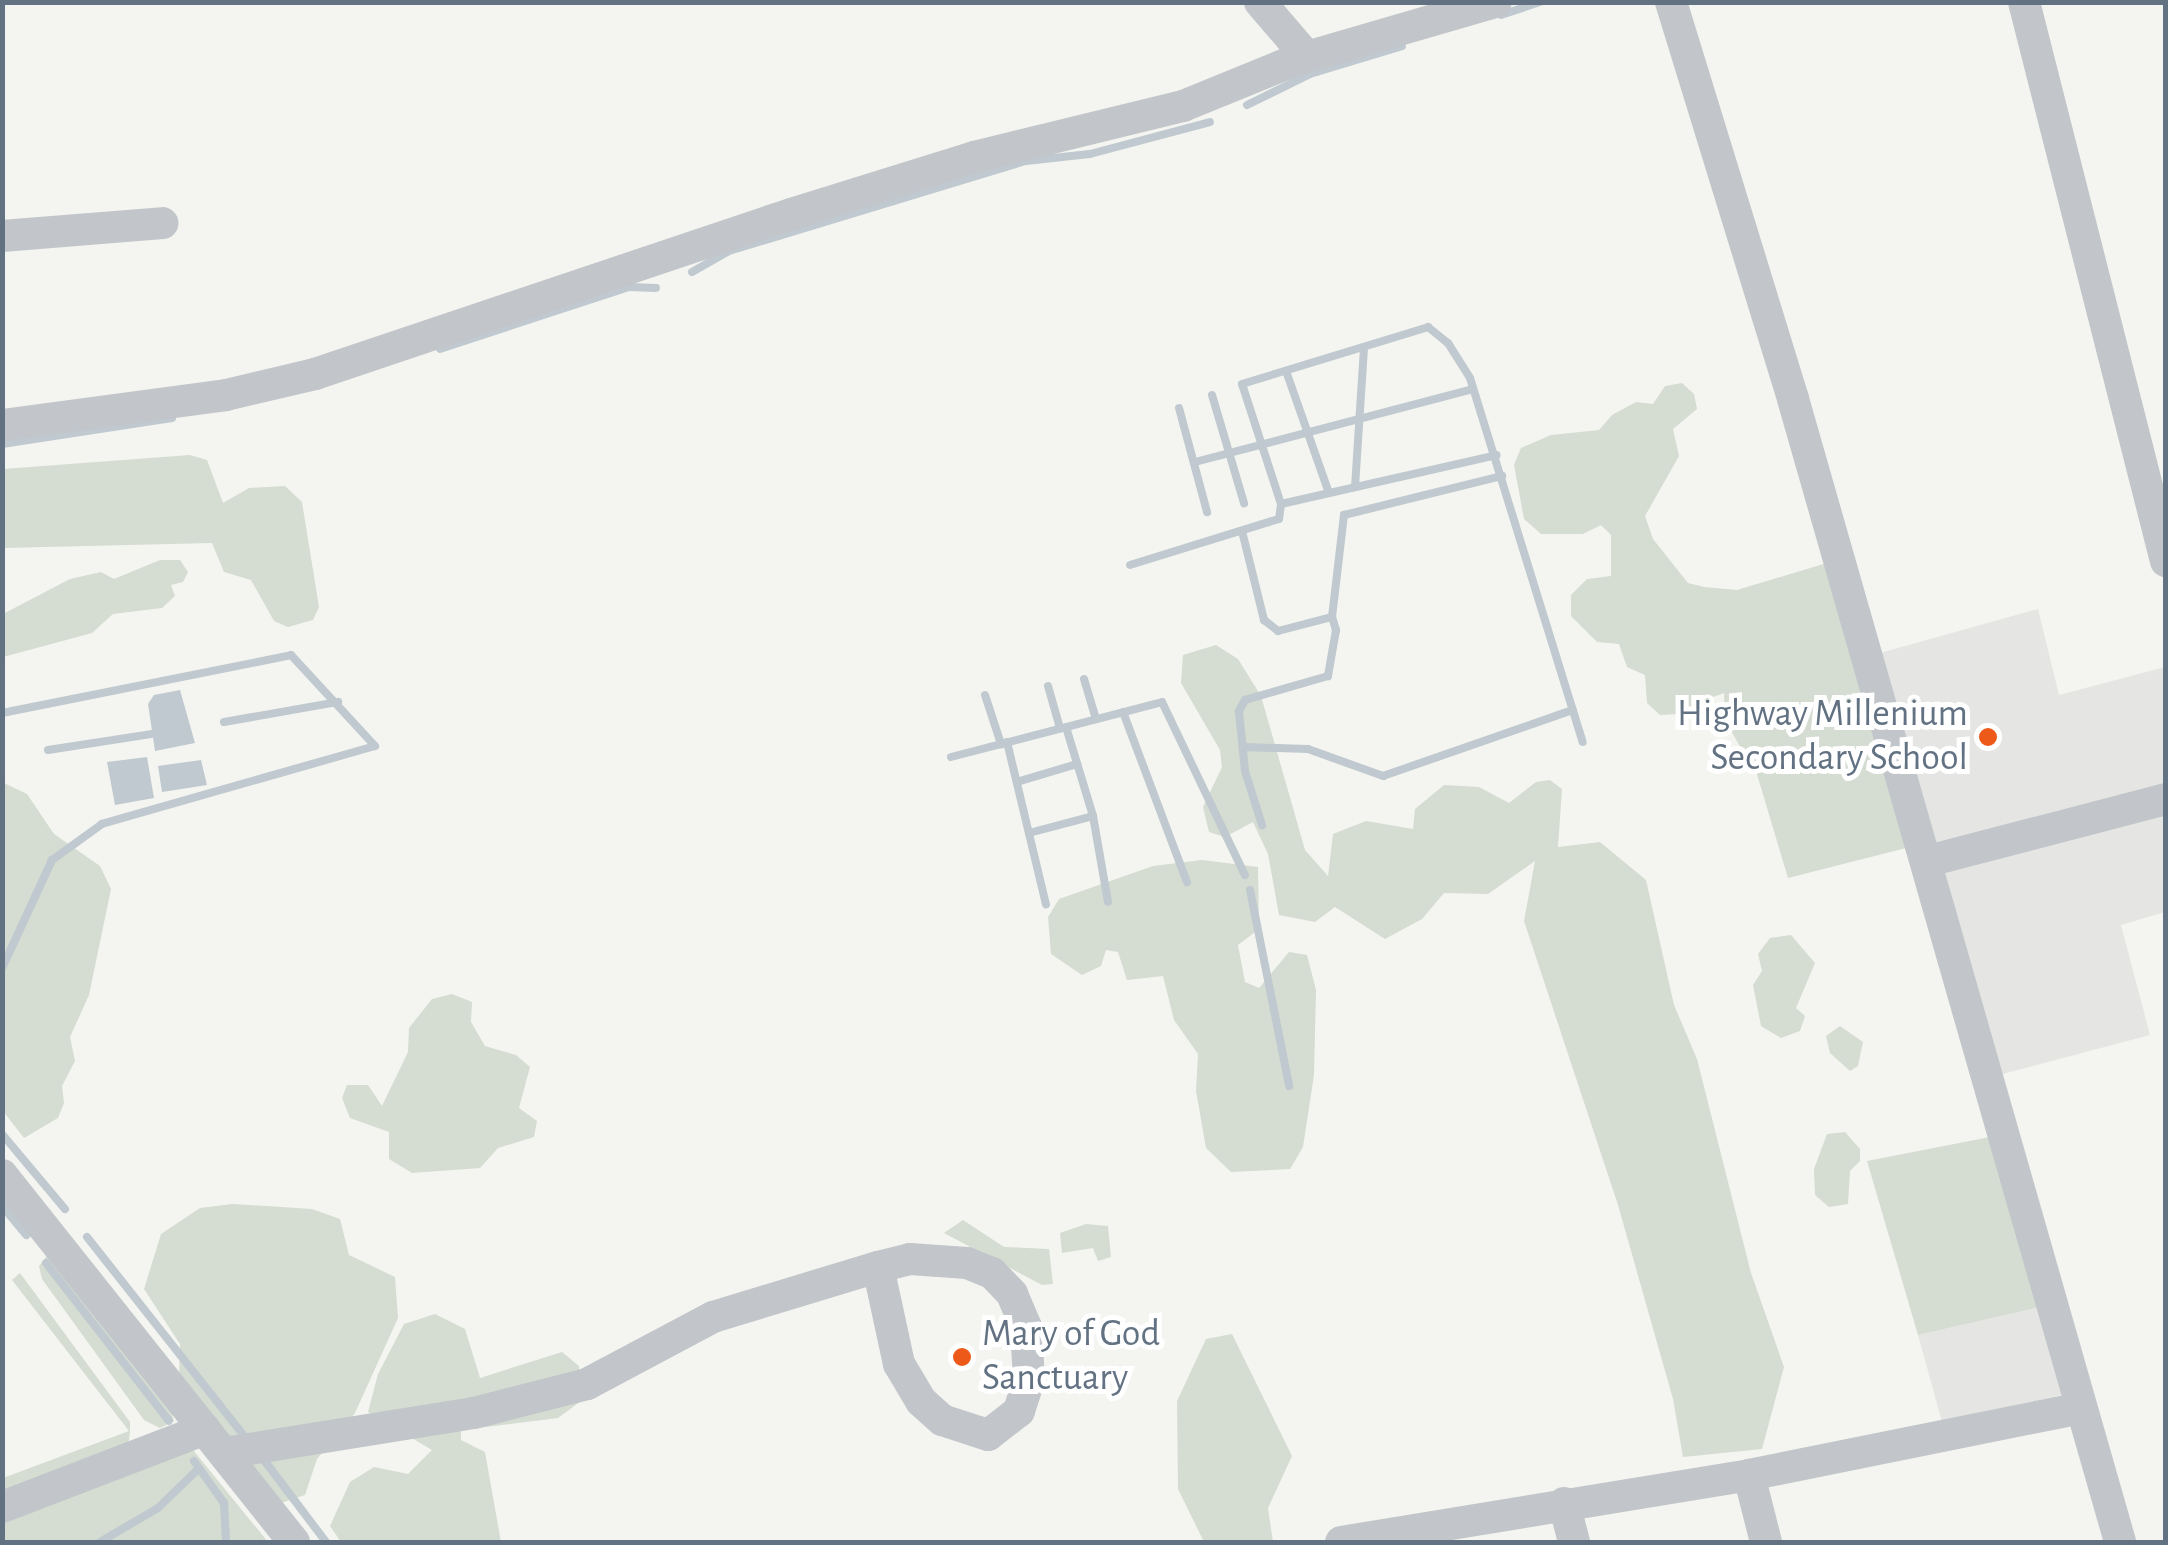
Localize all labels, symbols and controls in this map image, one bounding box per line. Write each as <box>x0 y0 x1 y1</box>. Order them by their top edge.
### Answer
place label: Highway Millenium Secondary School <box>1677 692 1968 782</box>
marker: Highway Millenium Secondary School <box>1977 726 1999 748</box>
place label: Mary of God Sanctuary <box>982 1312 1160 1402</box>
marker: Mary of God Sanctuary <box>951 1346 973 1368</box>

